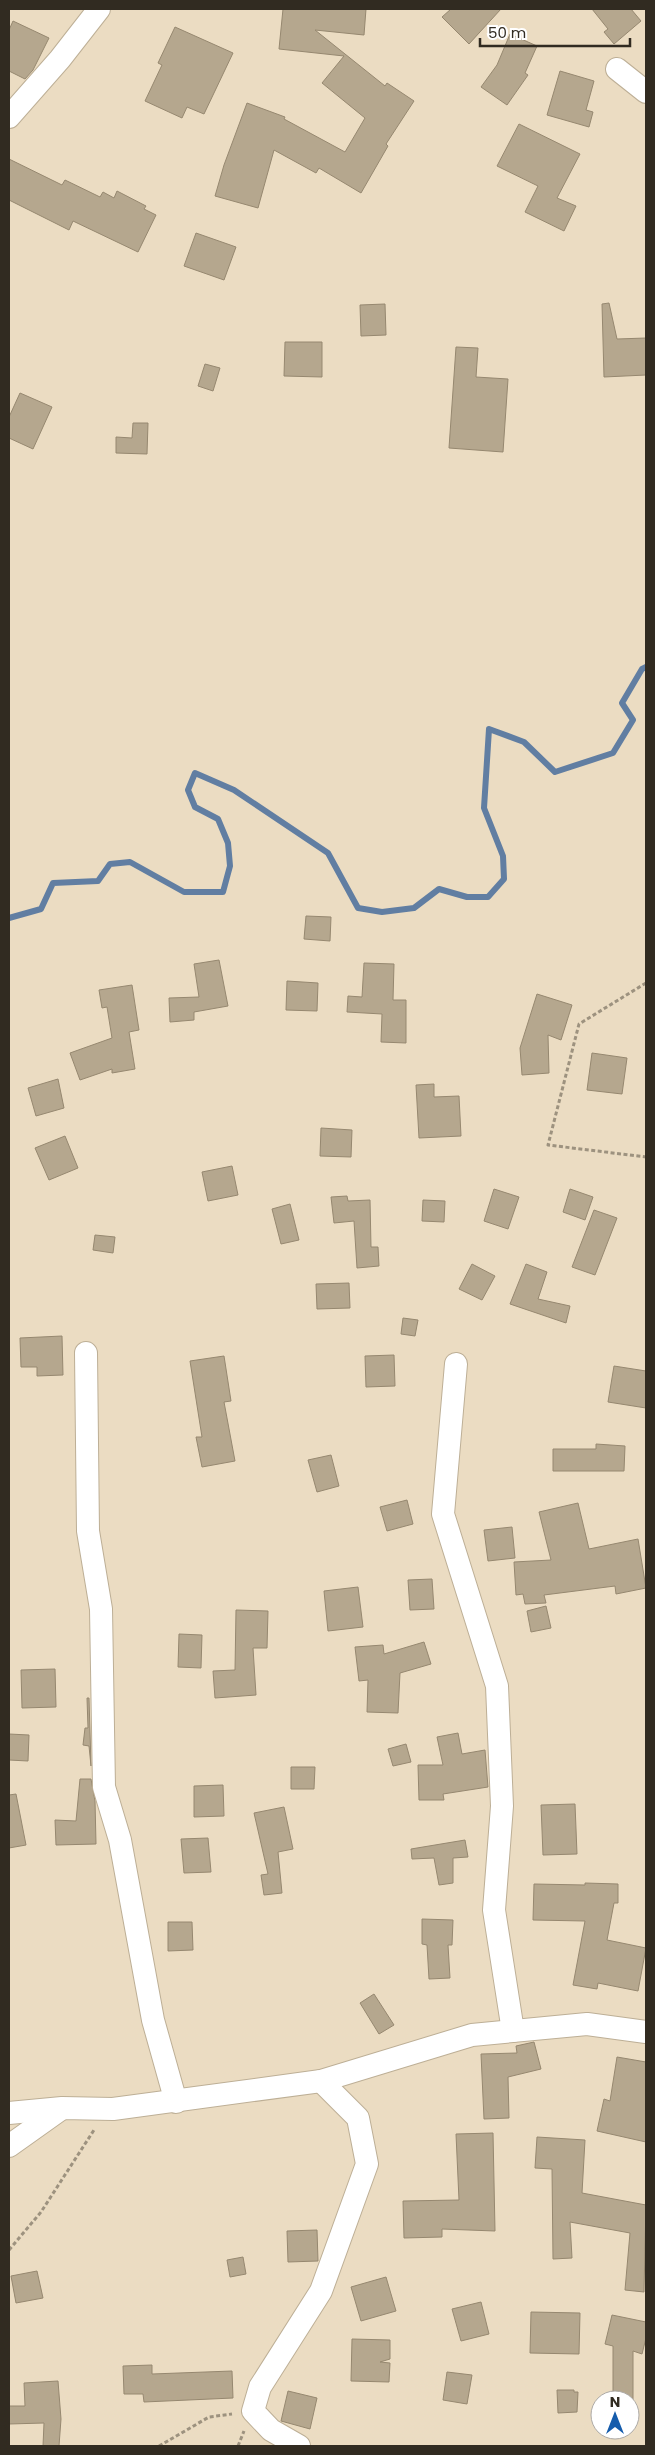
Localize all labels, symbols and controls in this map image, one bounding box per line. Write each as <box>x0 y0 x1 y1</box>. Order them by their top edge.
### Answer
scale bar <box>480 15 630 47</box>
text: 50 m <box>488 22 526 43</box>
north arrow <box>590 2390 640 2440</box>
text: N <box>610 2392 620 2412</box>

